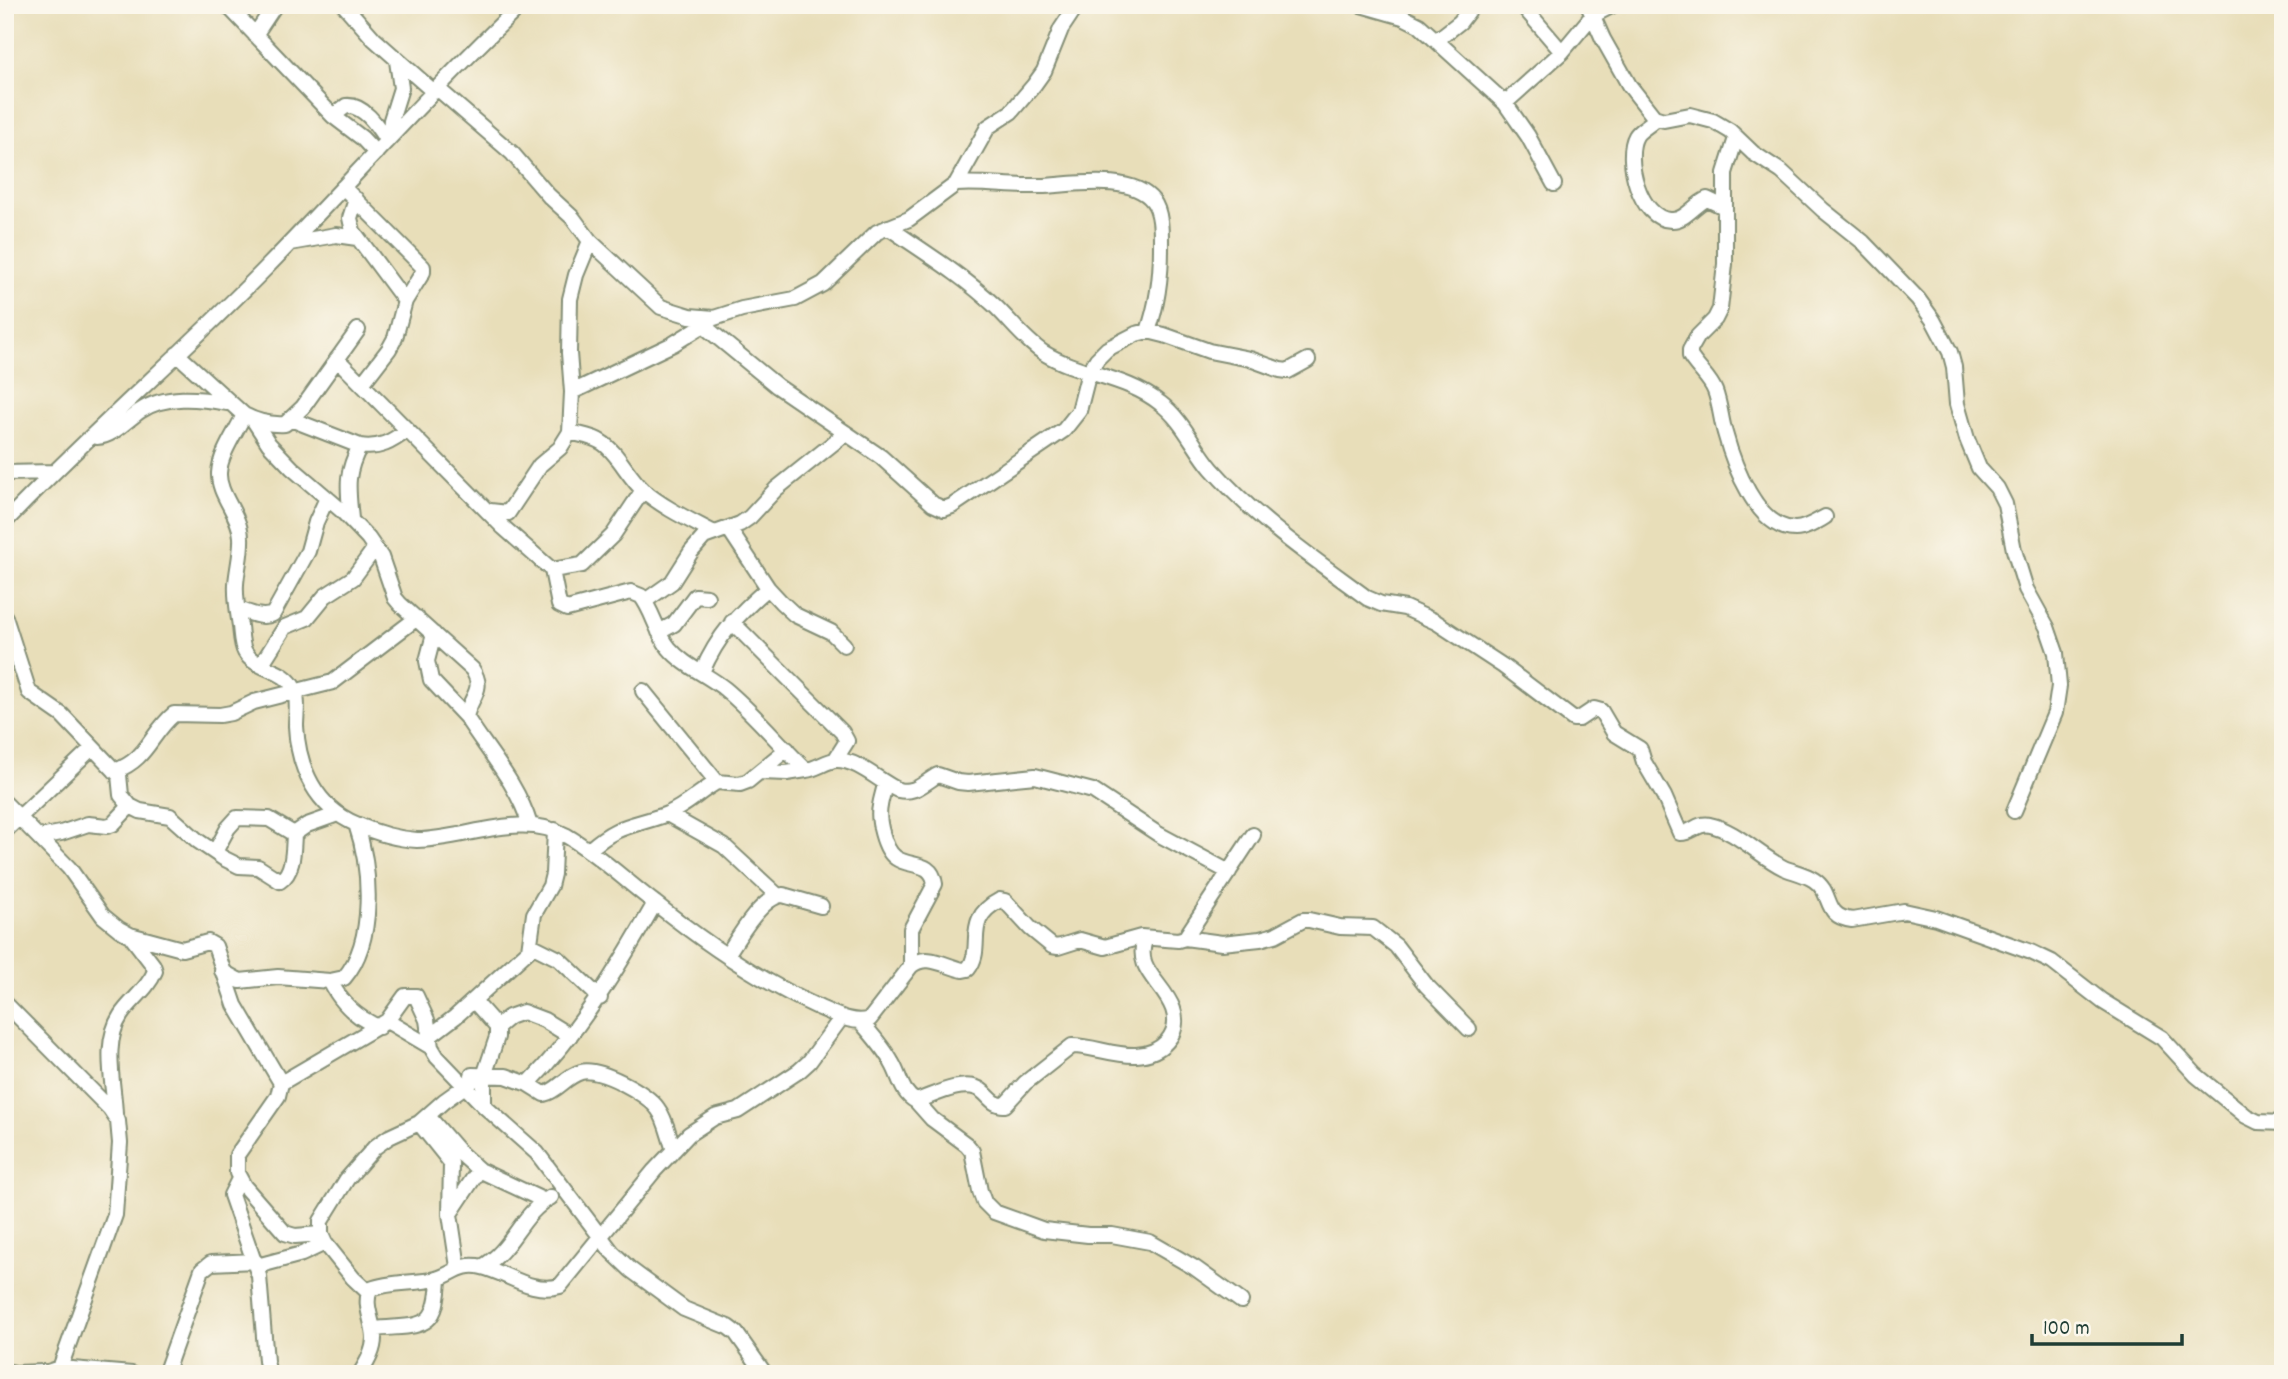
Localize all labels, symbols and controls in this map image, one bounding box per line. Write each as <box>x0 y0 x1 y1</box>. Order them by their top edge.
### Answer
scale bar <box>2032 1302 2183 1346</box>
text: 100 m <box>2043 1315 2090 1345</box>

